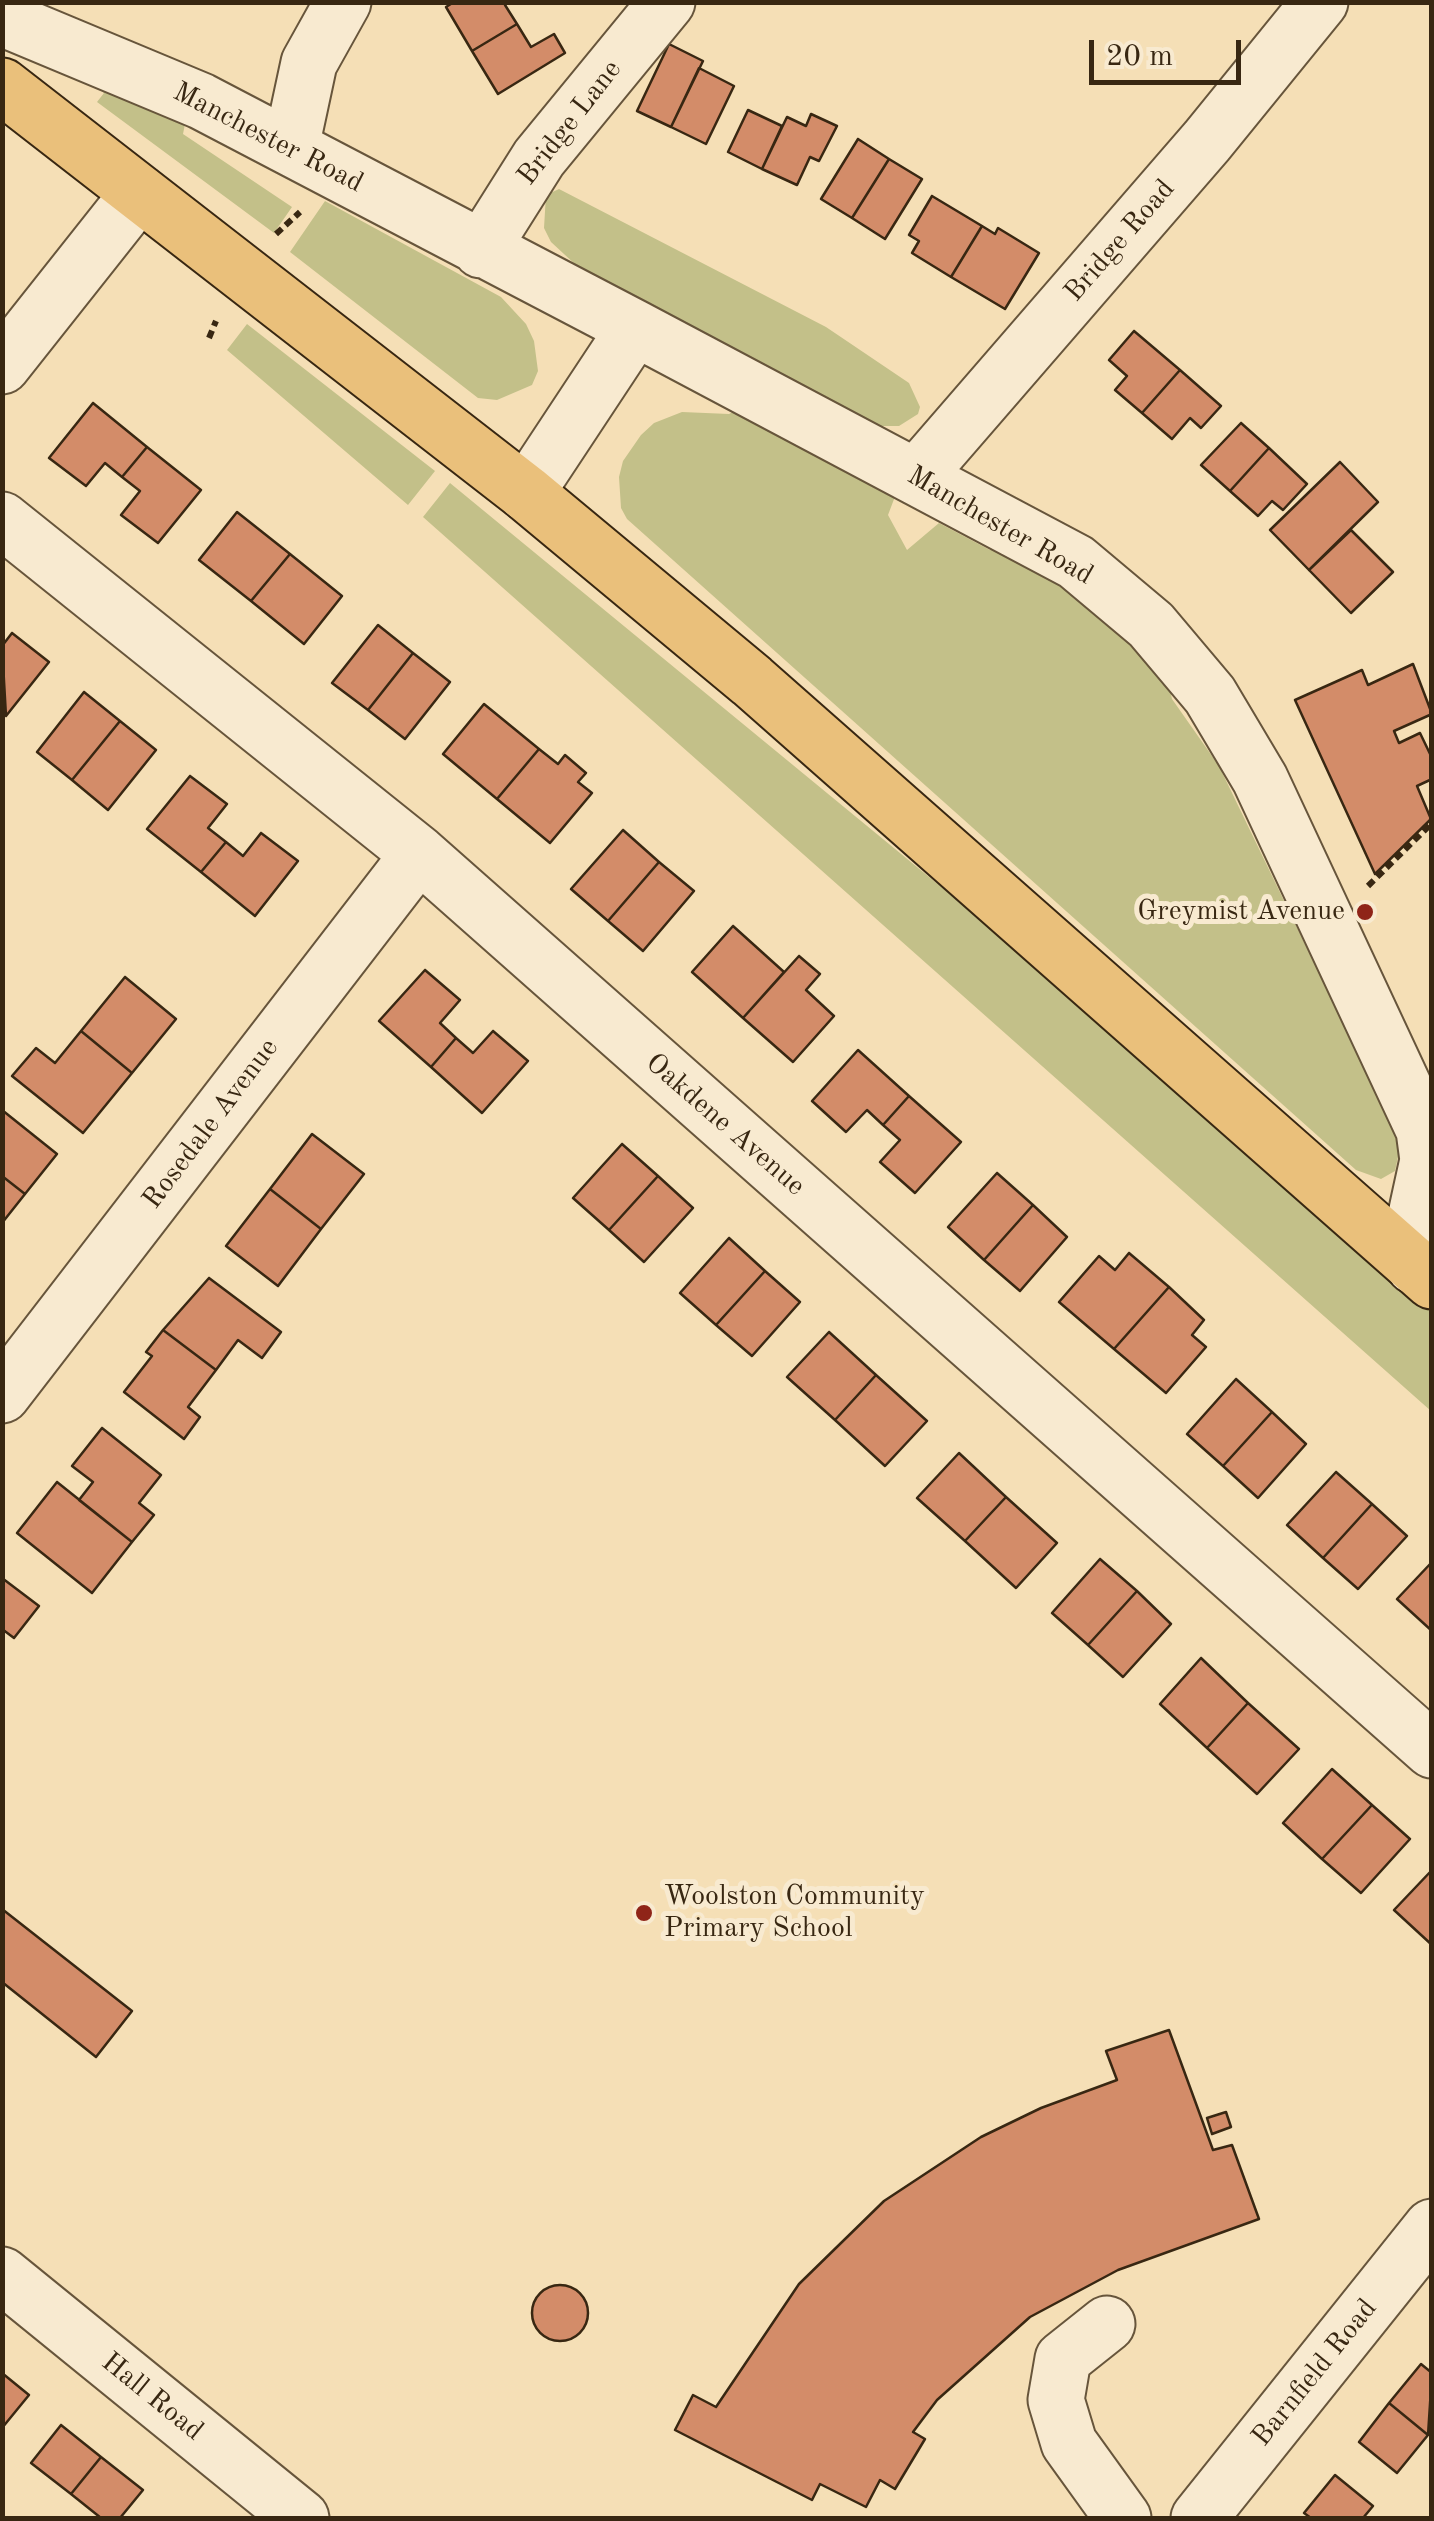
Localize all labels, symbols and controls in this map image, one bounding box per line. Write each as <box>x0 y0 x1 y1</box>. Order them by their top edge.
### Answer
scale bar <box>1094 20 1246 82</box>
text: 20 m <box>1106 42 1173 72</box>
street label: Bridge Lane <box>511 54 629 192</box>
street label: Manchester Road <box>167 76 369 200</box>
street label: Bridge Road <box>1058 173 1182 309</box>
street label: Manchester Road <box>901 459 1099 593</box>
place label: Greymist Avenue <box>1137 895 1345 929</box>
marker: Greymist Avenue <box>1354 901 1376 923</box>
street label: Rosedale Avenue <box>136 1032 286 1216</box>
street label: Oakdene Avenue <box>638 1047 812 1203</box>
place label: Woolston Community Primary School <box>664 1880 925 1946</box>
marker: Woolston Community Primary School <box>633 1902 655 1924</box>
street label: Barnfield Road <box>1245 2293 1385 2453</box>
street label: Hall Road <box>94 2346 210 2448</box>

